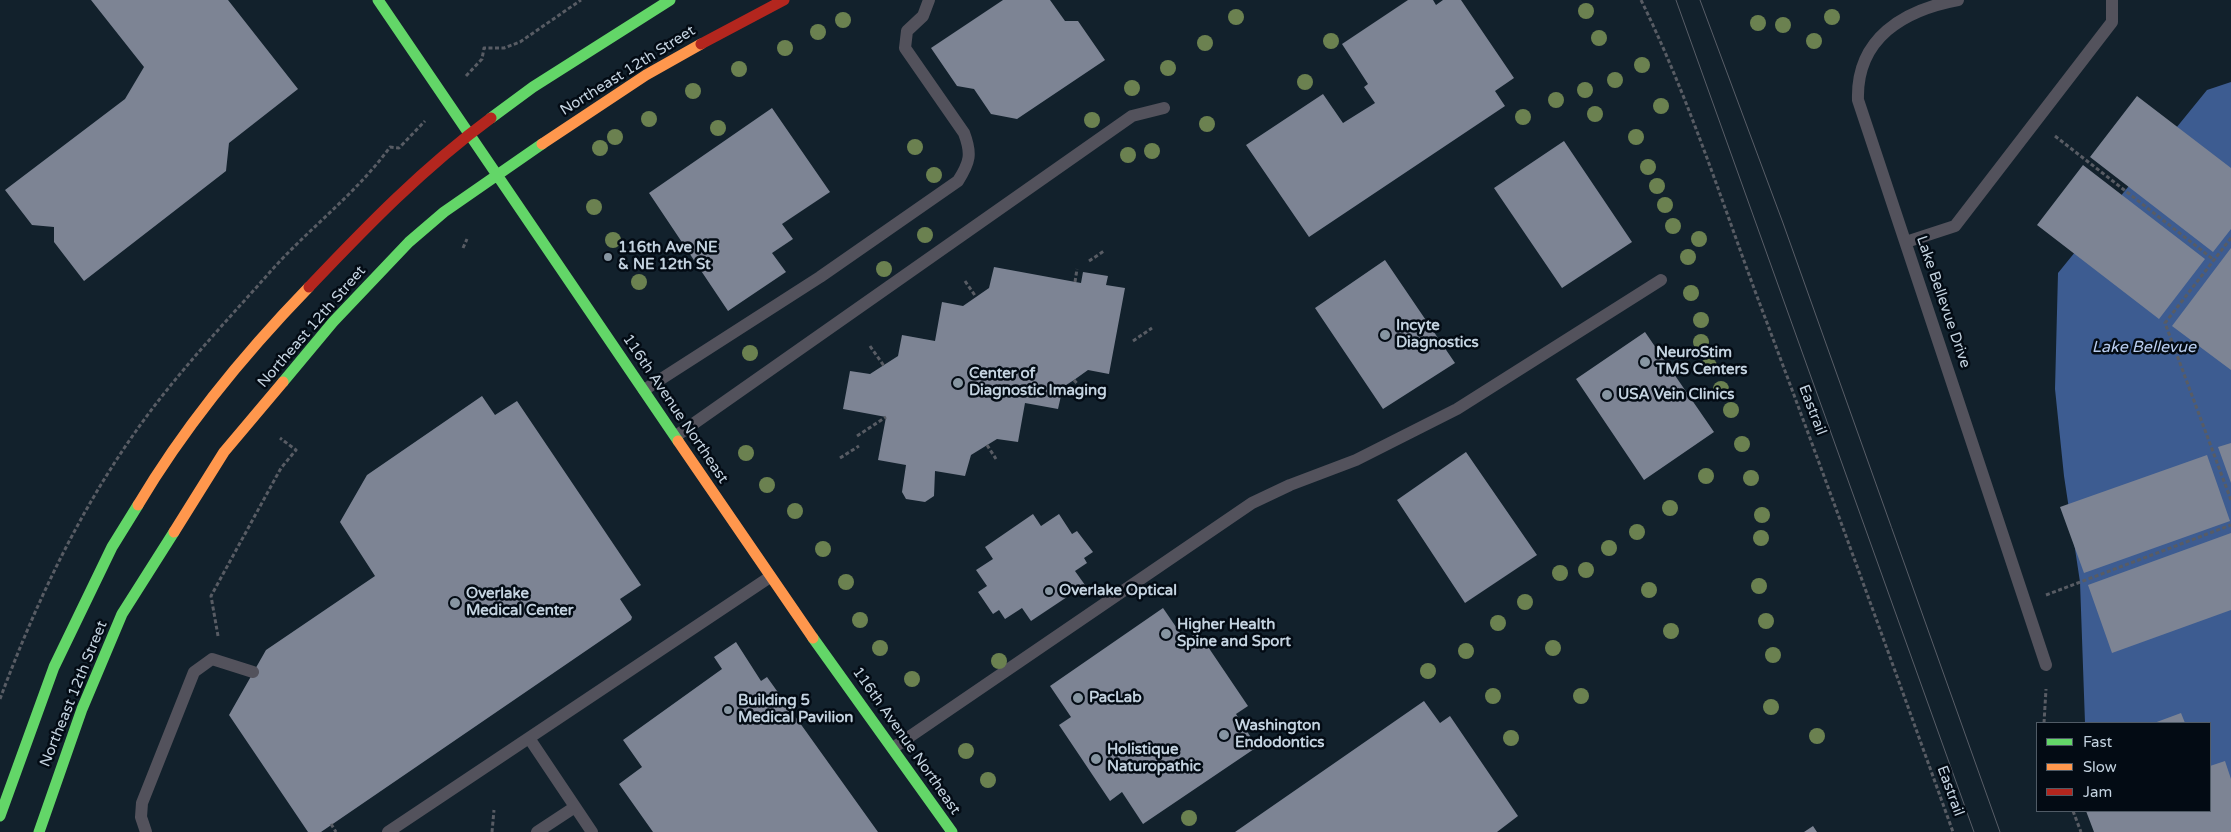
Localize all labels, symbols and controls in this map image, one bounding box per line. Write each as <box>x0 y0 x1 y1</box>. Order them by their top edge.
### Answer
street label: Northeast 12th Street <box>557 22 699 120</box>
street label: Lake Bellevue Drive <box>1912 234 1974 370</box>
place label: 116th Ave NE & NE 12th St <box>618 239 718 274</box>
marker: 116th Ave NE & NE 12th St <box>602 251 614 263</box>
street label: Northeast 12th Street <box>254 262 370 392</box>
place label: Incyte Diagnostics <box>1396 317 1479 352</box>
marker: Incyte Diagnostics <box>1378 328 1392 342</box>
street label: 116th Avenue Northeast <box>618 331 732 487</box>
water label: Lake Bellevue <box>2092 338 2196 358</box>
place label: NeuroStim TMS Centers <box>1656 344 1747 379</box>
marker: NeuroStim TMS Centers <box>1638 355 1652 369</box>
place label: Center of Diagnostic Imaging <box>969 365 1107 400</box>
marker: Center of Diagnostic Imaging <box>951 376 965 390</box>
street label: Eastrail <box>1794 382 1830 438</box>
place label: USA Vein Clinics <box>1618 386 1735 404</box>
marker: USA Vein Clinics <box>1600 388 1614 402</box>
place label: Overlake Optical <box>1059 582 1177 600</box>
place label: Overlake Medical Center <box>466 585 574 620</box>
marker: Overlake Optical <box>1043 585 1055 597</box>
marker: Overlake Medical Center <box>448 596 462 610</box>
place label: Higher Health Spine and Sport <box>1177 616 1291 651</box>
street label: Northeast 12th Street <box>36 618 112 770</box>
marker: Higher Health Spine and Sport <box>1159 627 1173 641</box>
street label: 116th Avenue Northeast <box>848 664 964 818</box>
place label: PacLab <box>1089 689 1142 707</box>
marker: PacLab <box>1071 691 1085 705</box>
place label: Building 5 Medical Pavilion <box>738 692 853 727</box>
marker: Building 5 Medical Pavilion <box>722 704 734 716</box>
place label: Washington Endodontics <box>1235 717 1324 752</box>
legend <box>2036 722 2211 812</box>
marker: Washington Endodontics <box>1217 728 1231 742</box>
text: Fast <box>2083 733 2112 751</box>
place label: Holistique Naturopathic <box>1107 741 1201 776</box>
marker: Holistique Naturopathic <box>1089 752 1103 766</box>
text: Slow <box>2083 758 2117 776</box>
street label: Eastrail <box>1933 763 1967 819</box>
text: Jam <box>2083 783 2112 801</box>

